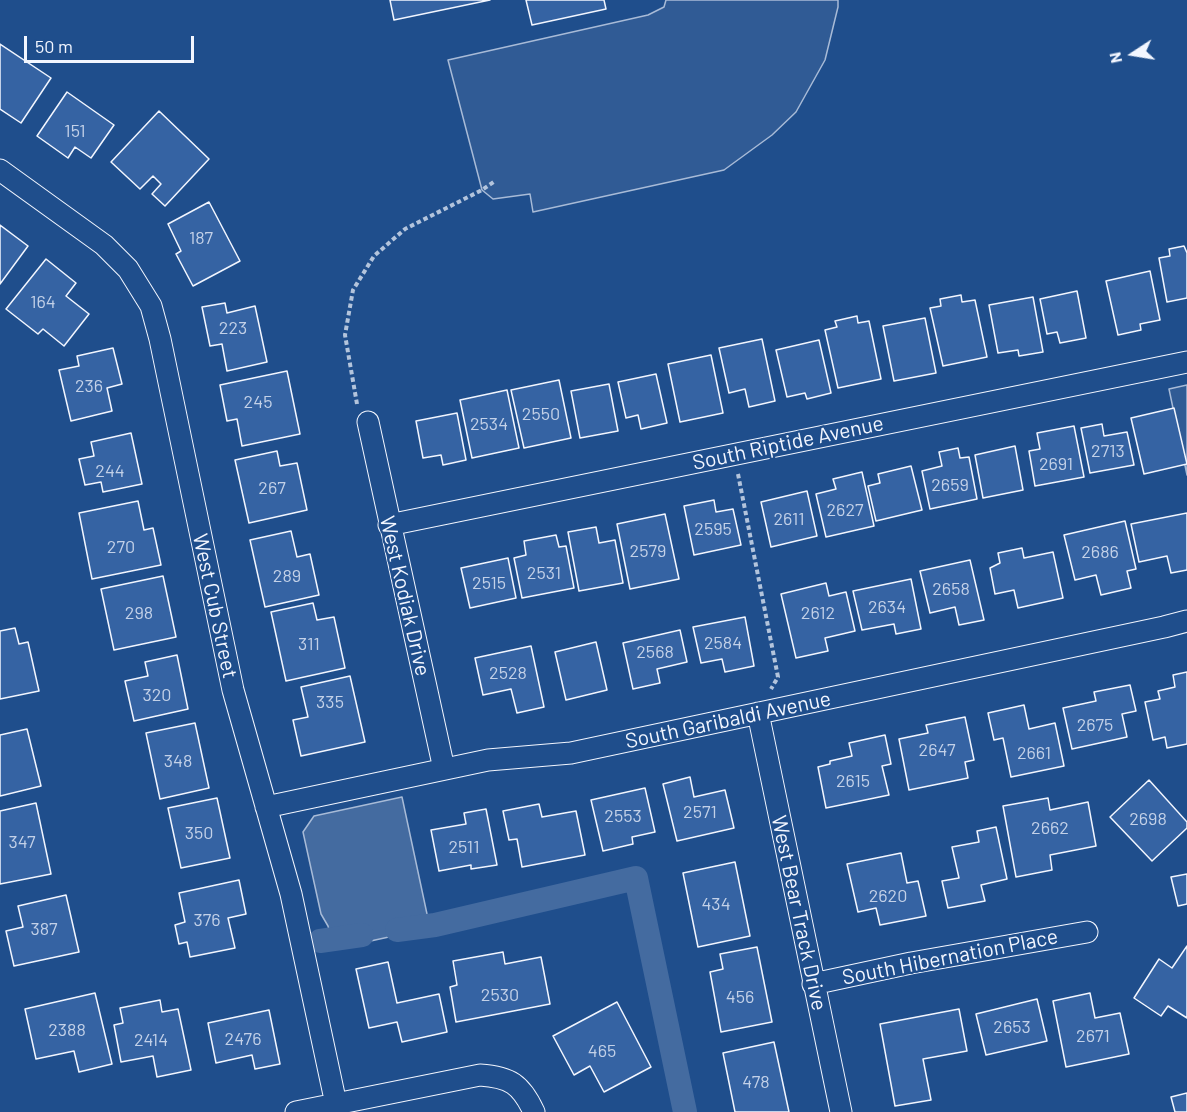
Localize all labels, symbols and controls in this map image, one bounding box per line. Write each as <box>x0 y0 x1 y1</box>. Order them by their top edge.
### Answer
scale bar <box>27 24 196 62</box>
north arrow <box>1103 24 1163 84</box>
text: 50 m <box>35 35 73 57</box>
text: N <box>1105 51 1125 65</box>
house number: 151 <box>64 120 86 142</box>
house number: 187 <box>189 227 213 249</box>
house number: 164 <box>30 291 56 313</box>
house number: 223 <box>219 317 247 339</box>
house number: 236 <box>75 375 103 397</box>
house number: 245 <box>244 391 272 413</box>
house number: 2550 <box>522 403 560 425</box>
street label: South Riptide Avenue <box>690 410 886 476</box>
house number: 2534 <box>470 413 508 435</box>
house number: 2713 <box>1091 440 1125 462</box>
house number: 2691 <box>1039 453 1073 475</box>
house number: 244 <box>95 460 125 482</box>
house number: 2659 <box>931 474 969 496</box>
house number: 267 <box>258 477 286 499</box>
house number: 2627 <box>826 499 864 521</box>
house number: 2611 <box>773 508 805 530</box>
street label: West Kodiak Drive <box>374 514 436 678</box>
house number: 2595 <box>694 518 732 540</box>
street label: West Cub Street <box>187 531 243 681</box>
house number: 270 <box>107 536 135 558</box>
house number: 2579 <box>630 540 666 562</box>
house number: 2686 <box>1081 541 1119 563</box>
house number: 2531 <box>527 562 561 584</box>
house number: 289 <box>273 565 301 587</box>
house number: 2515 <box>472 572 506 594</box>
house number: 2658 <box>932 578 970 600</box>
house number: 2634 <box>868 596 906 618</box>
house number: 298 <box>125 602 153 624</box>
house number: 2612 <box>801 602 835 624</box>
house number: 2584 <box>704 632 742 654</box>
house number: 311 <box>298 633 320 655</box>
house number: 2568 <box>636 641 674 663</box>
house number: 2528 <box>489 662 527 684</box>
house number: 320 <box>142 684 172 706</box>
street label: South Garibaldi Avenue <box>623 686 833 754</box>
house number: 335 <box>316 691 344 713</box>
house number: 2675 <box>1077 714 1113 736</box>
house number: 2647 <box>919 739 955 761</box>
house number: 2661 <box>1017 742 1051 764</box>
house number: 348 <box>164 750 192 772</box>
house number: 2615 <box>836 770 870 792</box>
house number: 2571 <box>683 801 717 823</box>
house number: 2553 <box>604 805 642 827</box>
house number: 2698 <box>1129 808 1167 830</box>
street label: West Bear Track Drive <box>766 813 832 1013</box>
house number: 2662 <box>1031 817 1069 839</box>
house number: 350 <box>185 822 213 844</box>
house number: 347 <box>8 831 36 853</box>
house number: 2511 <box>448 836 480 858</box>
house number: 2620 <box>869 885 907 907</box>
house number: 434 <box>701 893 731 915</box>
house number: 376 <box>193 909 221 931</box>
house number: 387 <box>30 918 58 940</box>
street label: South Hibernation Place <box>840 924 1060 990</box>
house number: 2530 <box>481 984 519 1006</box>
house number: 456 <box>726 986 754 1008</box>
house number: 2653 <box>993 1016 1031 1038</box>
house number: 2388 <box>48 1019 86 1041</box>
house number: 2671 <box>1076 1025 1110 1047</box>
house number: 2476 <box>225 1028 261 1050</box>
house number: 2414 <box>134 1029 168 1051</box>
house number: 465 <box>588 1040 616 1062</box>
house number: 478 <box>742 1071 770 1093</box>

